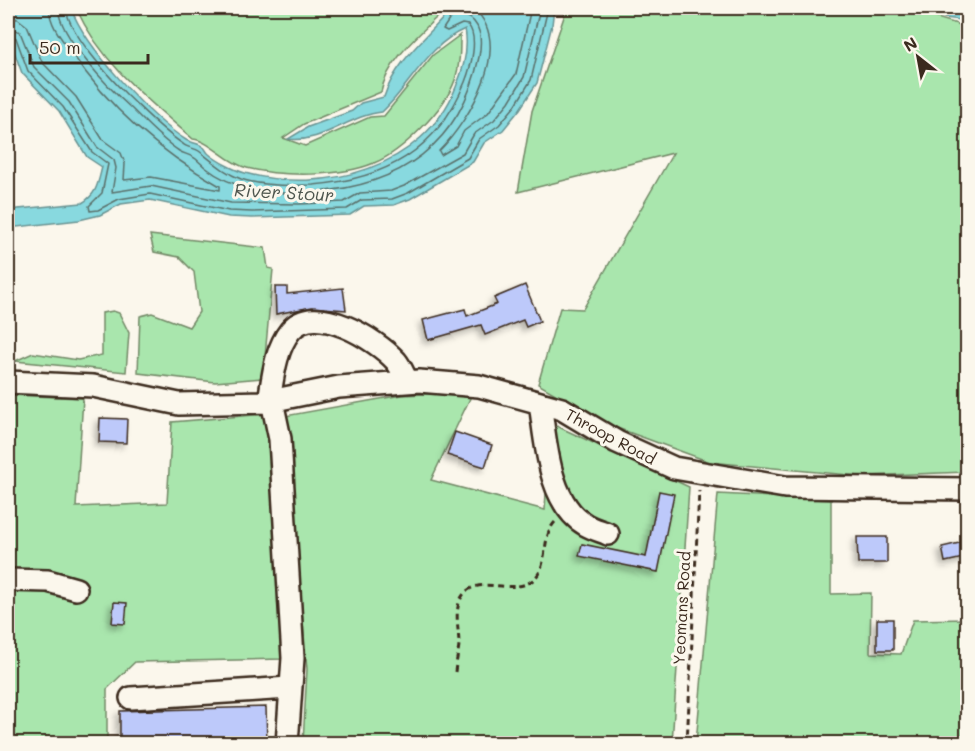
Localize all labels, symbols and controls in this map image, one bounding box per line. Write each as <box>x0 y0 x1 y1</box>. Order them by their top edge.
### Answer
scale bar <box>30 27 148 65</box>
north arrow <box>888 27 948 87</box>
text: N <box>899 32 921 56</box>
text: 50 m <box>39 35 81 59</box>
water label: River Stour <box>233 177 335 207</box>
street label: Throop Road <box>562 403 660 469</box>
street label: Yeomans Road <box>668 550 694 666</box>

